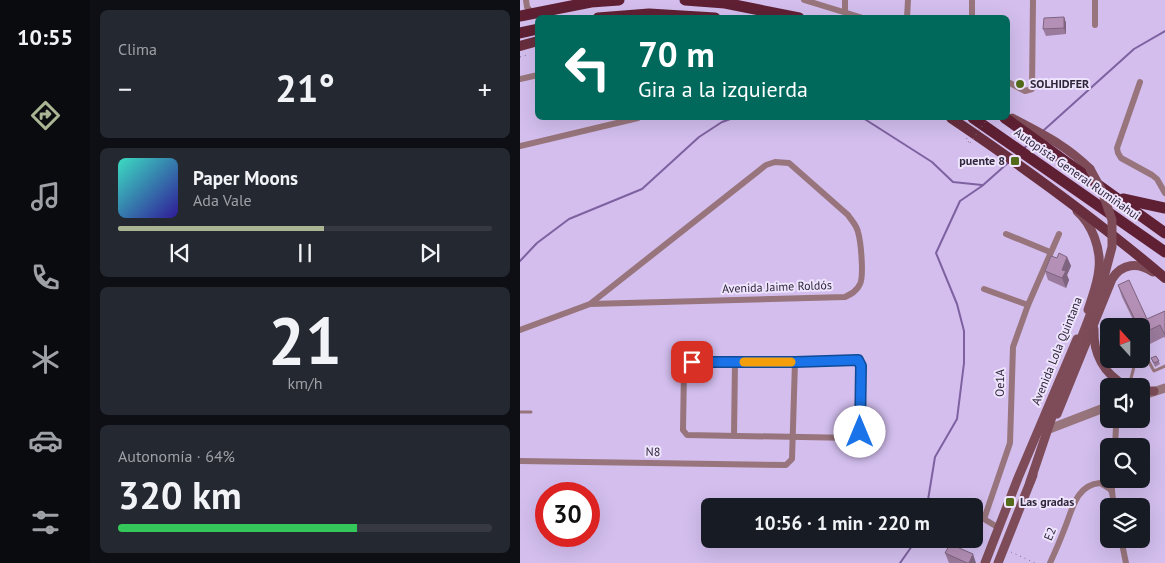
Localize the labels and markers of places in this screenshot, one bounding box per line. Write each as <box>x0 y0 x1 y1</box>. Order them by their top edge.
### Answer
place label: SOLHIDFER <box>1030 76 1090 91</box>
marker: SOLHIDFER <box>1014 78 1026 90</box>
place label: puente 8 <box>959 153 1005 168</box>
marker: puente 8 <box>1009 155 1021 167</box>
pin <box>671 341 713 383</box>
place label: Las gradas <box>1020 494 1074 509</box>
marker: Las gradas <box>1004 496 1016 508</box>

